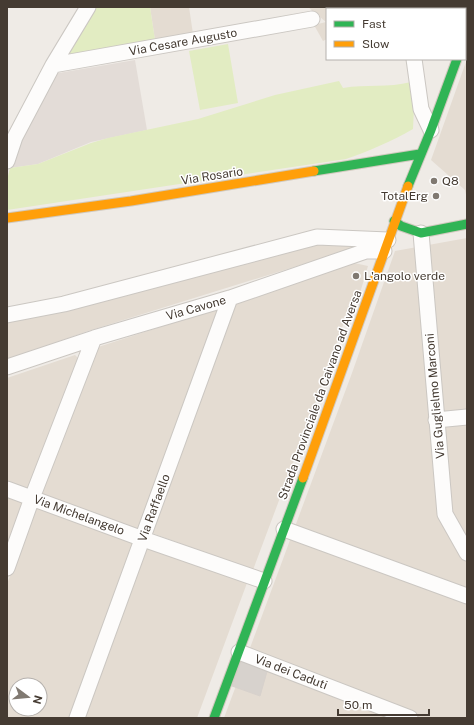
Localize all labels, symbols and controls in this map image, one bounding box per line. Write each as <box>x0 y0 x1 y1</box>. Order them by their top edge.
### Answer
legend <box>326 8 466 60</box>
text: Fast <box>362 17 387 31</box>
street label: Via Cesare Augusto <box>128 26 238 58</box>
text: Slow <box>362 37 390 51</box>
street label: Via Rosario <box>180 164 244 188</box>
place label: Q8 <box>442 174 459 188</box>
marker: Q8 <box>429 176 439 186</box>
place label: TotalErg <box>381 189 428 203</box>
marker: TotalErg <box>431 191 441 201</box>
place label: L'angolo verde <box>364 269 445 283</box>
marker: L'angolo verde <box>351 271 361 281</box>
street label: Strada Provinciale da Caivano ad Aversa <box>275 288 365 502</box>
street label: Via Cavone <box>164 293 228 323</box>
street label: Via Guglielmo Marconi <box>423 333 447 459</box>
street label: Via Raffaello <box>135 472 173 544</box>
street label: Via Michelangelo <box>32 492 127 538</box>
street label: Via dei Caduti <box>253 652 329 692</box>
north arrow <box>8 677 48 717</box>
scale bar <box>338 691 429 717</box>
text: N <box>31 694 45 706</box>
text: 50 m <box>344 698 372 712</box>

